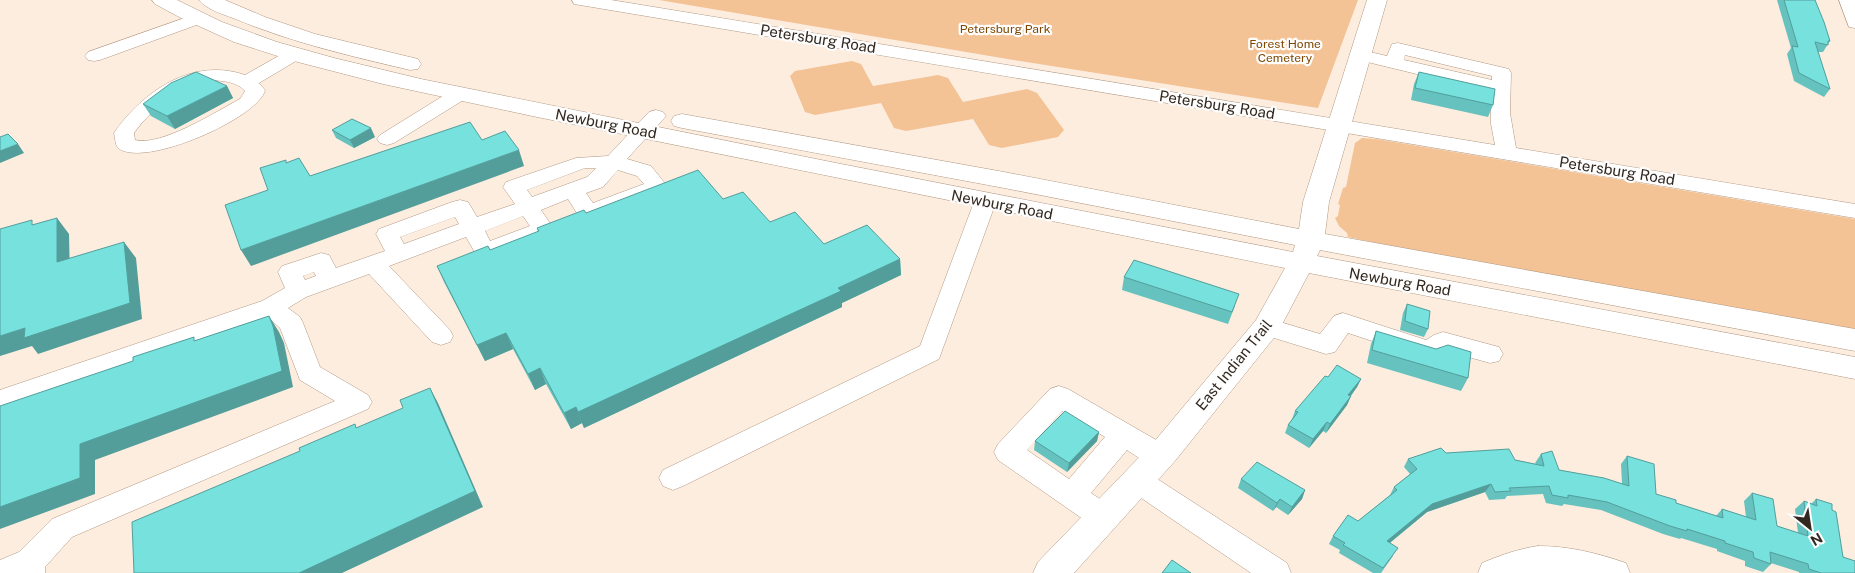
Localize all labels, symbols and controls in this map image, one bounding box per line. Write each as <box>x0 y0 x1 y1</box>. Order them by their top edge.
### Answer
street label: Petersburg Road <box>759 21 877 56</box>
park label: Petersburg Park <box>960 22 1051 36</box>
park label: Forest Home Cemetery <box>1249 37 1321 65</box>
street label: Petersburg Road <box>1158 87 1276 122</box>
street label: Newburg Road <box>554 105 658 142</box>
street label: Petersburg Road <box>1558 153 1676 188</box>
street label: Newburg Road <box>950 186 1054 223</box>
street label: Newburg Road <box>1348 264 1452 299</box>
street label: East Indian Trail <box>1192 316 1275 413</box>
north arrow <box>1785 503 1835 553</box>
text: N <box>1808 530 1825 549</box>

